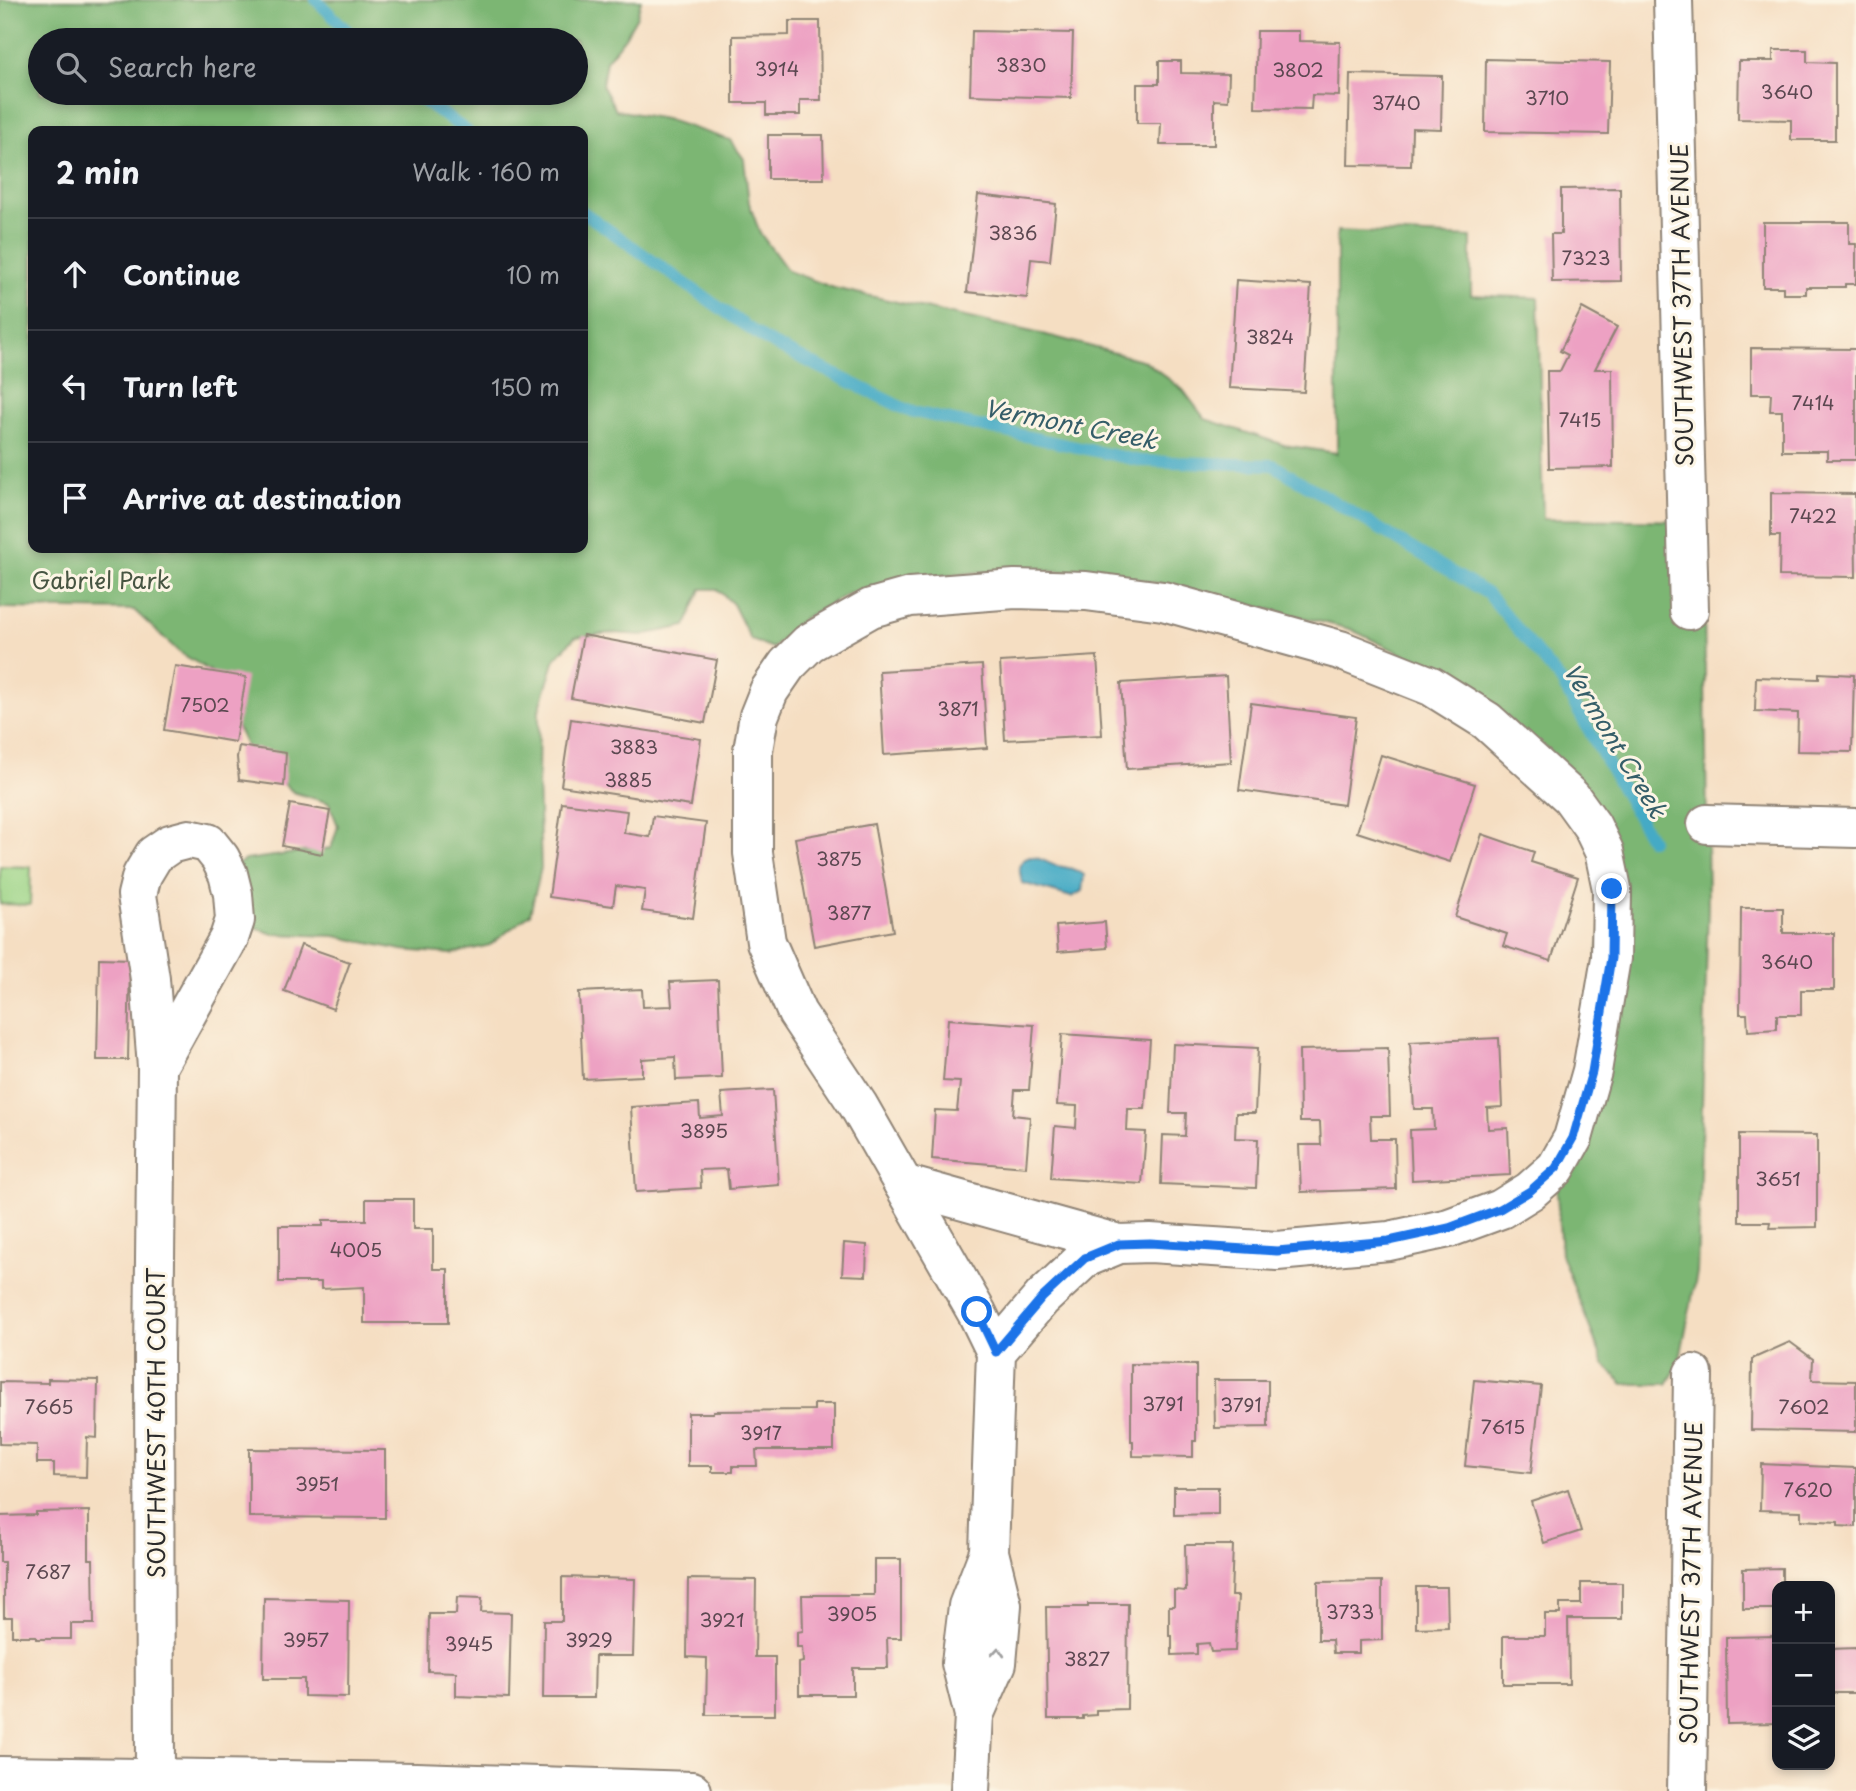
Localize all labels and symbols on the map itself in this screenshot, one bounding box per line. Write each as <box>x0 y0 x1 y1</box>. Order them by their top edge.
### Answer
house number: 3830 <box>996 50 1046 78</box>
house number: 3914 <box>755 54 799 82</box>
house number: 3802 <box>1272 55 1324 83</box>
house number: 3640 <box>1761 77 1813 105</box>
house number: 3710 <box>1525 83 1569 111</box>
house number: 3740 <box>1371 88 1421 116</box>
street label: SOUTHWEST 37TH AVENUE <box>1661 143 1701 467</box>
house number: 3836 <box>989 218 1037 246</box>
house number: 7323 <box>1562 243 1610 271</box>
house number: 3824 <box>1246 322 1294 350</box>
house number: 7414 <box>1791 388 1835 416</box>
water label: Vermont Creek <box>981 389 1162 458</box>
house number: 7415 <box>1559 405 1601 433</box>
house number: 7422 <box>1789 501 1837 529</box>
park label: Gabriel Park <box>32 562 170 597</box>
water label: Vermont Creek <box>1555 656 1677 826</box>
house number: 7502 <box>180 690 230 718</box>
house number: 3871 <box>937 694 979 722</box>
house number: 3883 <box>610 732 658 760</box>
house number: 3885 <box>604 765 652 793</box>
house number: 3875 <box>816 844 862 872</box>
route end <box>1596 873 1627 904</box>
house number: 3877 <box>827 898 871 926</box>
house number: 3640 <box>1761 947 1813 975</box>
house number: 3895 <box>680 1116 728 1144</box>
house number: 3651 <box>1755 1164 1801 1192</box>
house number: 4005 <box>330 1235 382 1263</box>
street label: SOUTHWEST 40TH COURT <box>138 1267 173 1578</box>
route start <box>961 1296 992 1327</box>
house number: 3791 <box>1142 1389 1184 1417</box>
house number: 3791 <box>1220 1390 1262 1418</box>
house number: 7665 <box>25 1392 73 1420</box>
house number: 7602 <box>1779 1392 1830 1420</box>
house number: 7615 <box>1481 1412 1525 1440</box>
house number: 3917 <box>740 1418 782 1446</box>
street label: SOUTHWEST 37TH AVENUE <box>1670 1421 1710 1745</box>
house number: 3951 <box>295 1469 339 1497</box>
house number: 7620 <box>1783 1475 1833 1503</box>
house number: 7687 <box>25 1557 71 1585</box>
house number: 3733 <box>1326 1597 1374 1625</box>
house number: 3905 <box>827 1599 877 1627</box>
house number: 3921 <box>699 1605 745 1633</box>
house number: 3957 <box>283 1625 329 1653</box>
house number: 3929 <box>565 1625 613 1653</box>
house number: 3945 <box>445 1629 493 1657</box>
house number: 3827 <box>1064 1644 1110 1672</box>
one-way arrow <box>990 1646 1005 1657</box>

